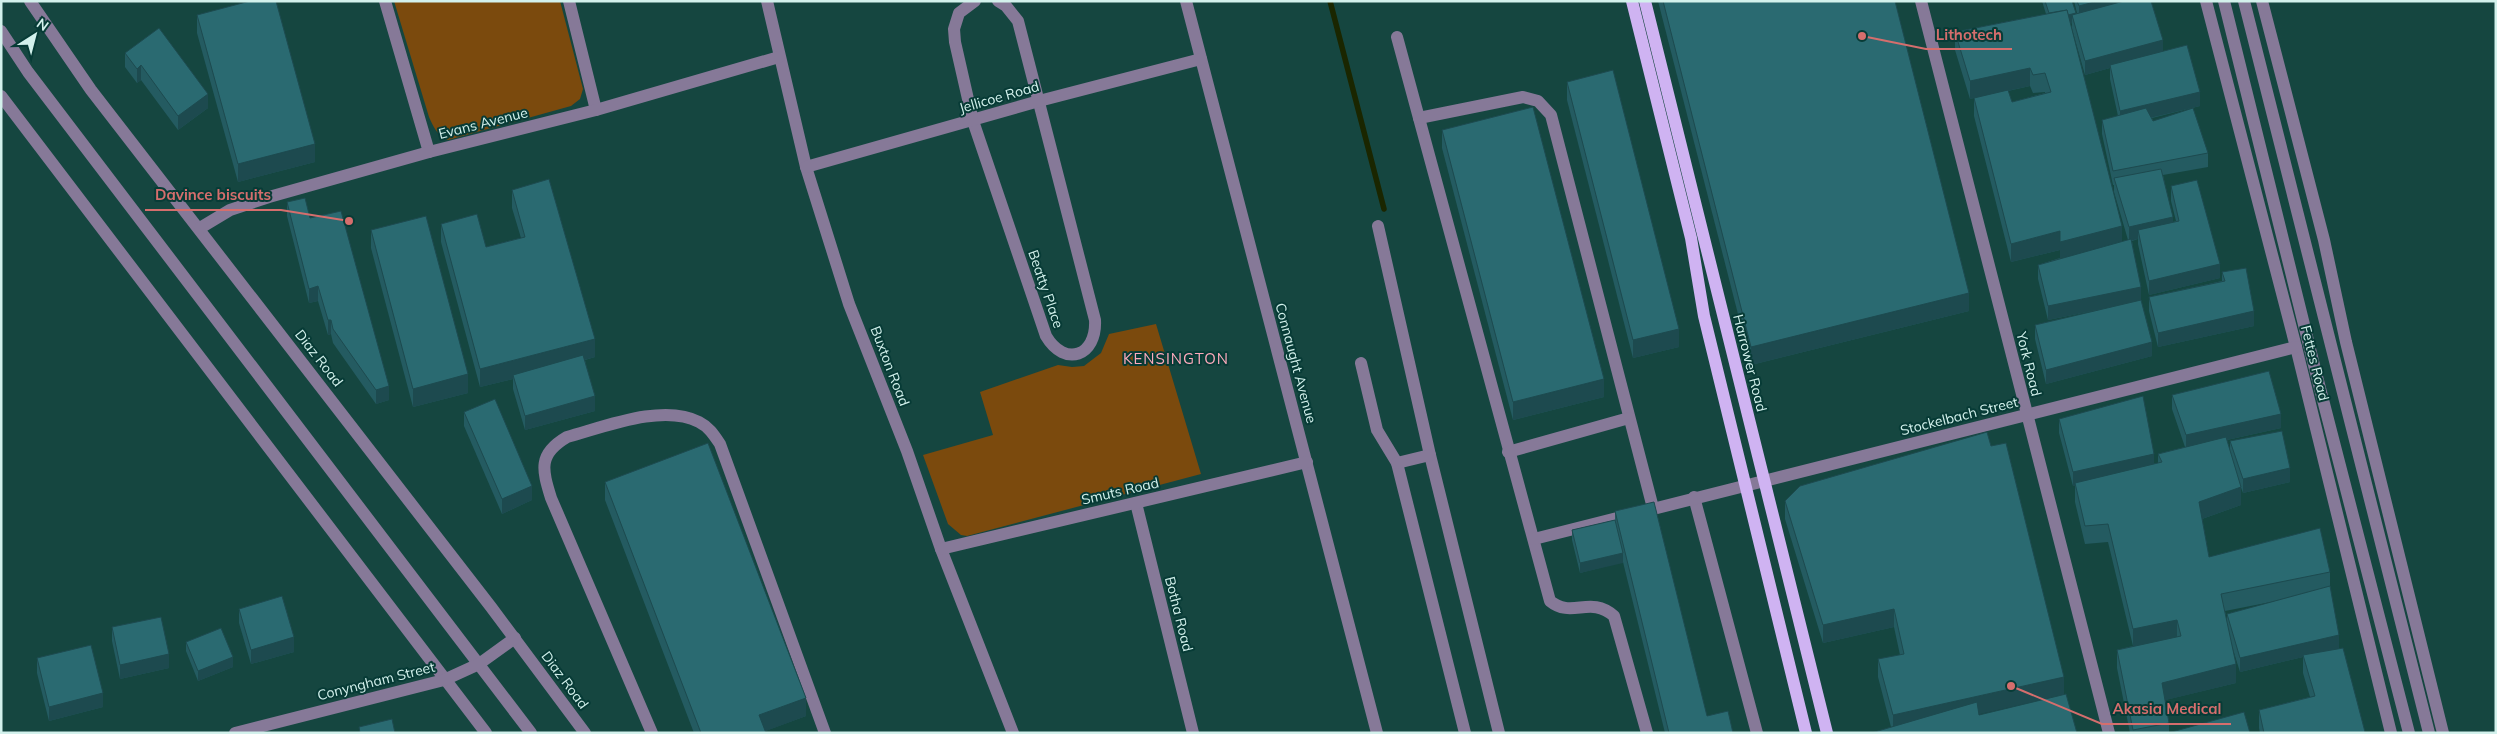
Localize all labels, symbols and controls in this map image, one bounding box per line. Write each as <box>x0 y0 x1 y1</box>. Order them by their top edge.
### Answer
north arrow <box>10 10 60 60</box>
text: N <box>33 14 52 35</box>
callout: Lithotech <box>1926 19 2012 49</box>
text: Lithotech <box>1936 25 2002 44</box>
street label: Jellicoe Road <box>957 77 1041 117</box>
street label: Evans Avenue <box>436 103 530 143</box>
callout: Davince biscuits <box>145 180 281 210</box>
text: Davince biscuits <box>155 185 271 204</box>
street label: Beatty Place <box>1024 247 1068 331</box>
street label: Connaught Avenue <box>1271 301 1321 425</box>
street label: Harrower Road <box>1729 312 1771 414</box>
street label: Fettes Road <box>2297 323 2333 403</box>
street label: Buxton Road <box>867 324 913 408</box>
street label: Diaz Road <box>291 326 347 390</box>
street label: York Road <box>2012 329 2046 398</box>
district label: KENSINGTON <box>1123 349 1229 368</box>
street label: Stockelbach Street <box>1898 393 2020 439</box>
street label: Smuts Road <box>1080 473 1160 509</box>
street label: Botha Road <box>1161 574 1197 654</box>
street label: Diaz Road <box>538 648 592 712</box>
street label: Conyngham Street <box>315 658 437 704</box>
callout: Akasia Medical <box>2102 694 2231 724</box>
text: Akasia Medical <box>2113 699 2221 718</box>

